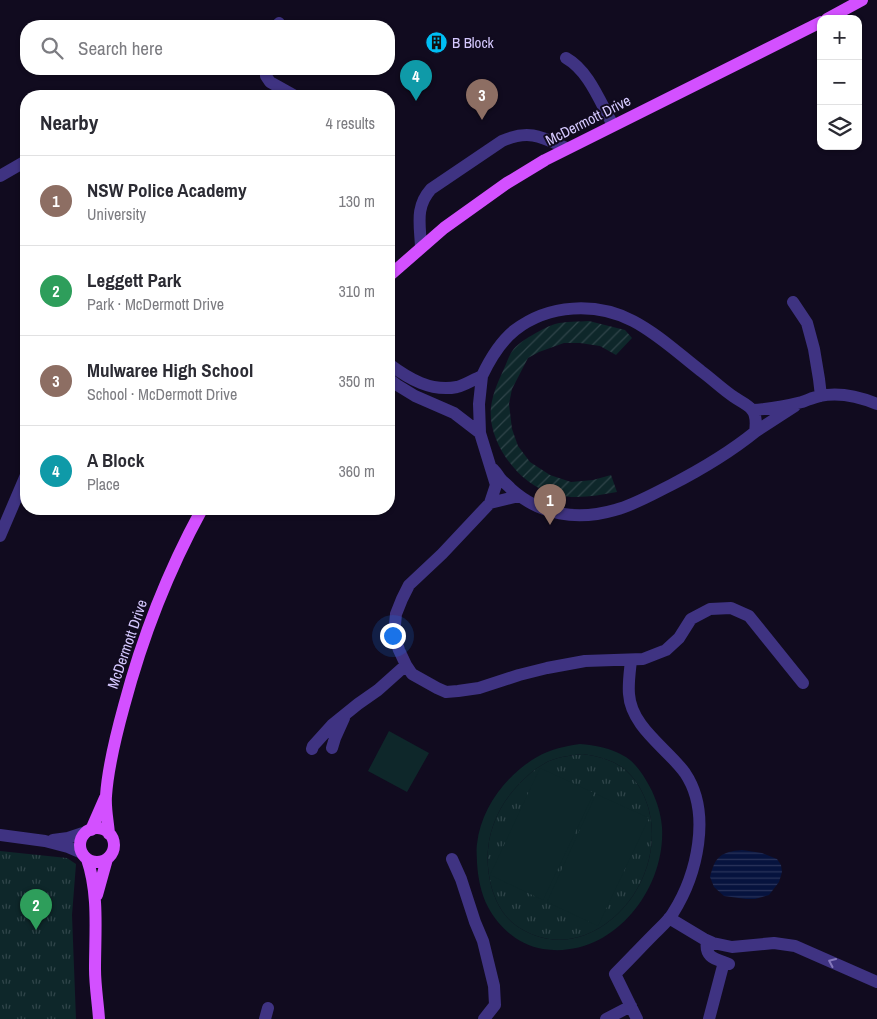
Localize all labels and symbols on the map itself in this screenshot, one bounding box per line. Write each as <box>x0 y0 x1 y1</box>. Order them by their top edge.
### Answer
building icon: B Block <box>424 30 448 54</box>
place label: B Block <box>452 32 495 53</box>
pin: 4 <box>400 60 432 101</box>
pin: 3 <box>466 79 498 120</box>
street label: McDermott Drive <box>542 89 634 150</box>
pin: 1 <box>534 484 566 525</box>
street label: McDermott Drive <box>102 596 152 691</box>
your location <box>380 623 406 649</box>
pin: 2 <box>20 889 52 930</box>
one-way arrow <box>828 958 837 969</box>

